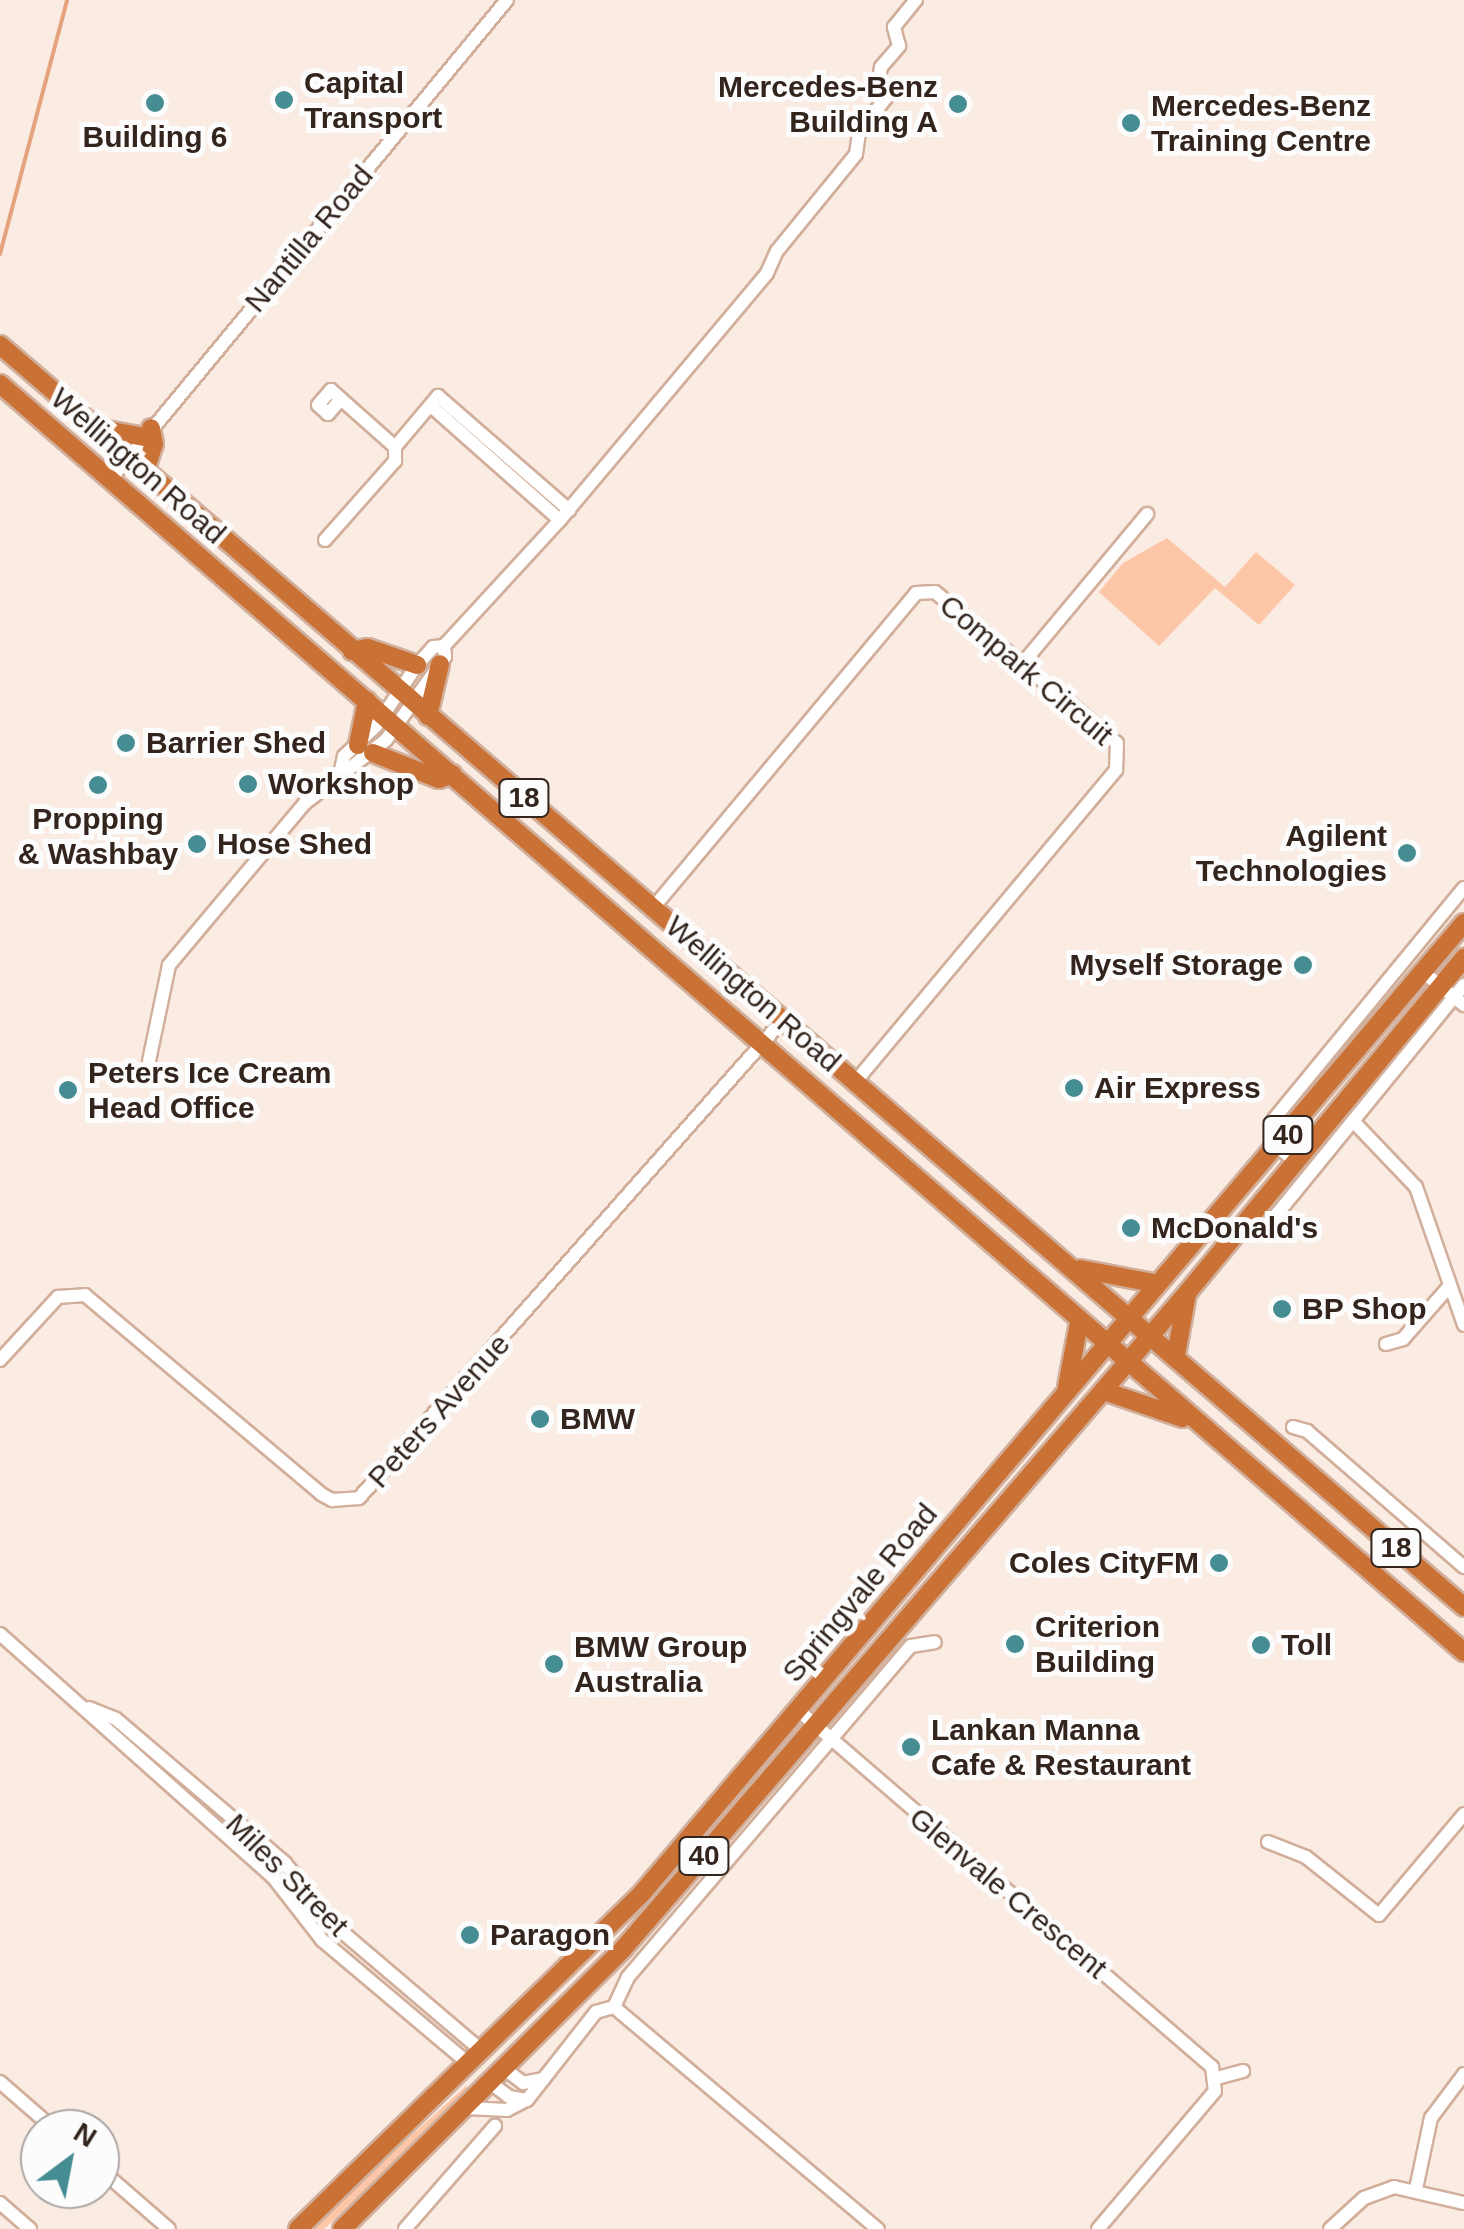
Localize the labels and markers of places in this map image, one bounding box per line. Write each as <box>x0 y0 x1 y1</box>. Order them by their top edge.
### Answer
place label: Capital Transport <box>304 65 442 136</box>
place label: Mercedes-Benz Building A <box>718 69 938 140</box>
place label: Mercedes-Benz Training Centre <box>1151 88 1371 158</box>
marker: Capital Transport <box>273 89 295 111</box>
marker: Building 6 <box>144 92 166 114</box>
marker: Mercedes-Benz Building A <box>947 93 969 115</box>
marker: Mercedes-Benz Training Centre <box>1120 112 1142 134</box>
place label: Building 6 <box>83 119 227 155</box>
place label: Barrier Shed <box>146 725 326 761</box>
marker: Barrier Shed <box>115 732 137 754</box>
place label: Workshop <box>268 766 414 802</box>
marker: Workshop <box>237 773 259 795</box>
marker: Propping & Washbay <box>87 774 109 796</box>
place label: Propping & Washbay <box>18 801 178 872</box>
place label: Agilent Technologies <box>1196 818 1387 888</box>
place label: Hose Shed <box>217 826 372 862</box>
marker: Hose Shed <box>186 833 208 855</box>
marker: Agilent Technologies <box>1396 842 1418 864</box>
place label: Myself Storage <box>1070 947 1283 983</box>
marker: Myself Storage <box>1292 954 1314 976</box>
place label: Peters Ice Cream Head Office <box>88 1055 331 1126</box>
place label: Air Express <box>1094 1070 1261 1106</box>
marker: Air Express <box>1063 1077 1085 1099</box>
marker: Peters Ice Cream Head Office <box>57 1079 79 1101</box>
place label: McDonald's <box>1151 1210 1318 1246</box>
marker: McDonald's <box>1120 1217 1142 1239</box>
place label: BP Shop <box>1302 1291 1427 1327</box>
marker: BP Shop <box>1271 1298 1293 1320</box>
place label: BMW <box>560 1401 635 1437</box>
marker: BMW <box>529 1408 551 1430</box>
place label: Coles CityFM <box>1009 1545 1199 1581</box>
marker: Coles CityFM <box>1208 1552 1230 1574</box>
place label: Criterion Building <box>1035 1609 1160 1680</box>
place label: Toll <box>1281 1627 1332 1663</box>
place label: BMW Group Australia <box>574 1629 747 1700</box>
marker: Criterion Building <box>1004 1633 1026 1655</box>
marker: Toll <box>1250 1634 1272 1656</box>
marker: BMW Group Australia <box>543 1653 565 1675</box>
place label: Lankan Manna Cafe & Restaurant <box>931 1712 1191 1782</box>
marker: Lankan Manna Cafe & Restaurant <box>900 1736 922 1758</box>
place label: Paragon <box>490 1917 610 1953</box>
marker: Paragon <box>459 1924 481 1946</box>

